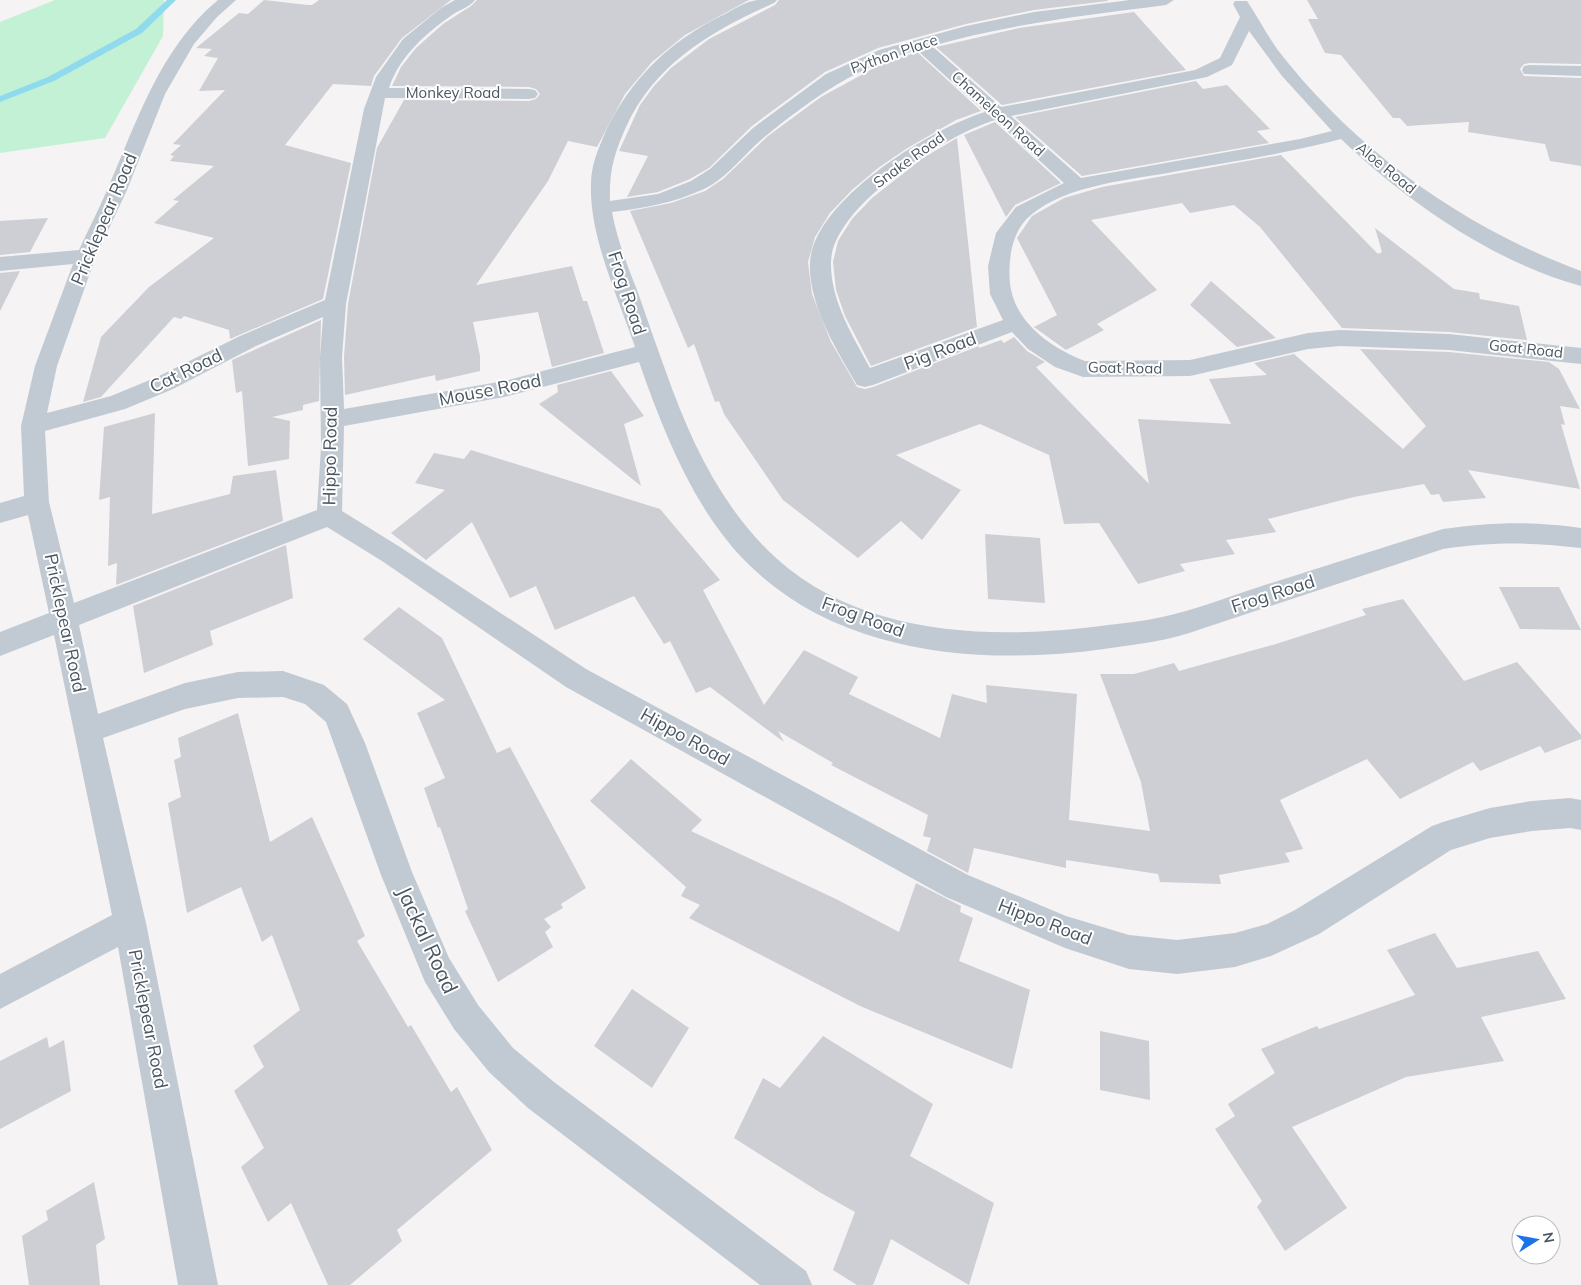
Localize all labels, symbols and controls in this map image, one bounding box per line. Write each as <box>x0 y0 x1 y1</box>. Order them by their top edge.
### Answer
street label: Python Place <box>848 30 940 77</box>
street label: Chameleon Road <box>948 67 1049 161</box>
street label: Monkey Road <box>406 83 500 102</box>
street label: Snake Road <box>869 127 948 192</box>
street label: Aloe Road <box>1352 138 1420 198</box>
street label: Pricklepear Road <box>65 149 142 288</box>
street label: Frog Road <box>603 248 652 337</box>
street label: Pig Road <box>900 326 979 375</box>
street label: Goat Road <box>1488 335 1564 362</box>
street label: Cat Road <box>146 343 226 398</box>
street label: Goat Road <box>1088 357 1162 378</box>
street label: Mouse Road <box>437 368 543 411</box>
street label: Hippo Road <box>317 406 342 506</box>
street label: Pricklepear Road <box>40 551 91 694</box>
street label: Frog Road <box>1228 569 1317 618</box>
street label: Frog Road <box>819 591 908 642</box>
street label: Hippo Road <box>636 703 734 771</box>
street label: Jackal Road <box>392 882 464 997</box>
street label: Hippo Road <box>995 893 1095 950</box>
street label: Pricklepear Road <box>124 947 173 1090</box>
north arrow <box>1511 1215 1561 1265</box>
text: N <box>1539 1231 1559 1244</box>

